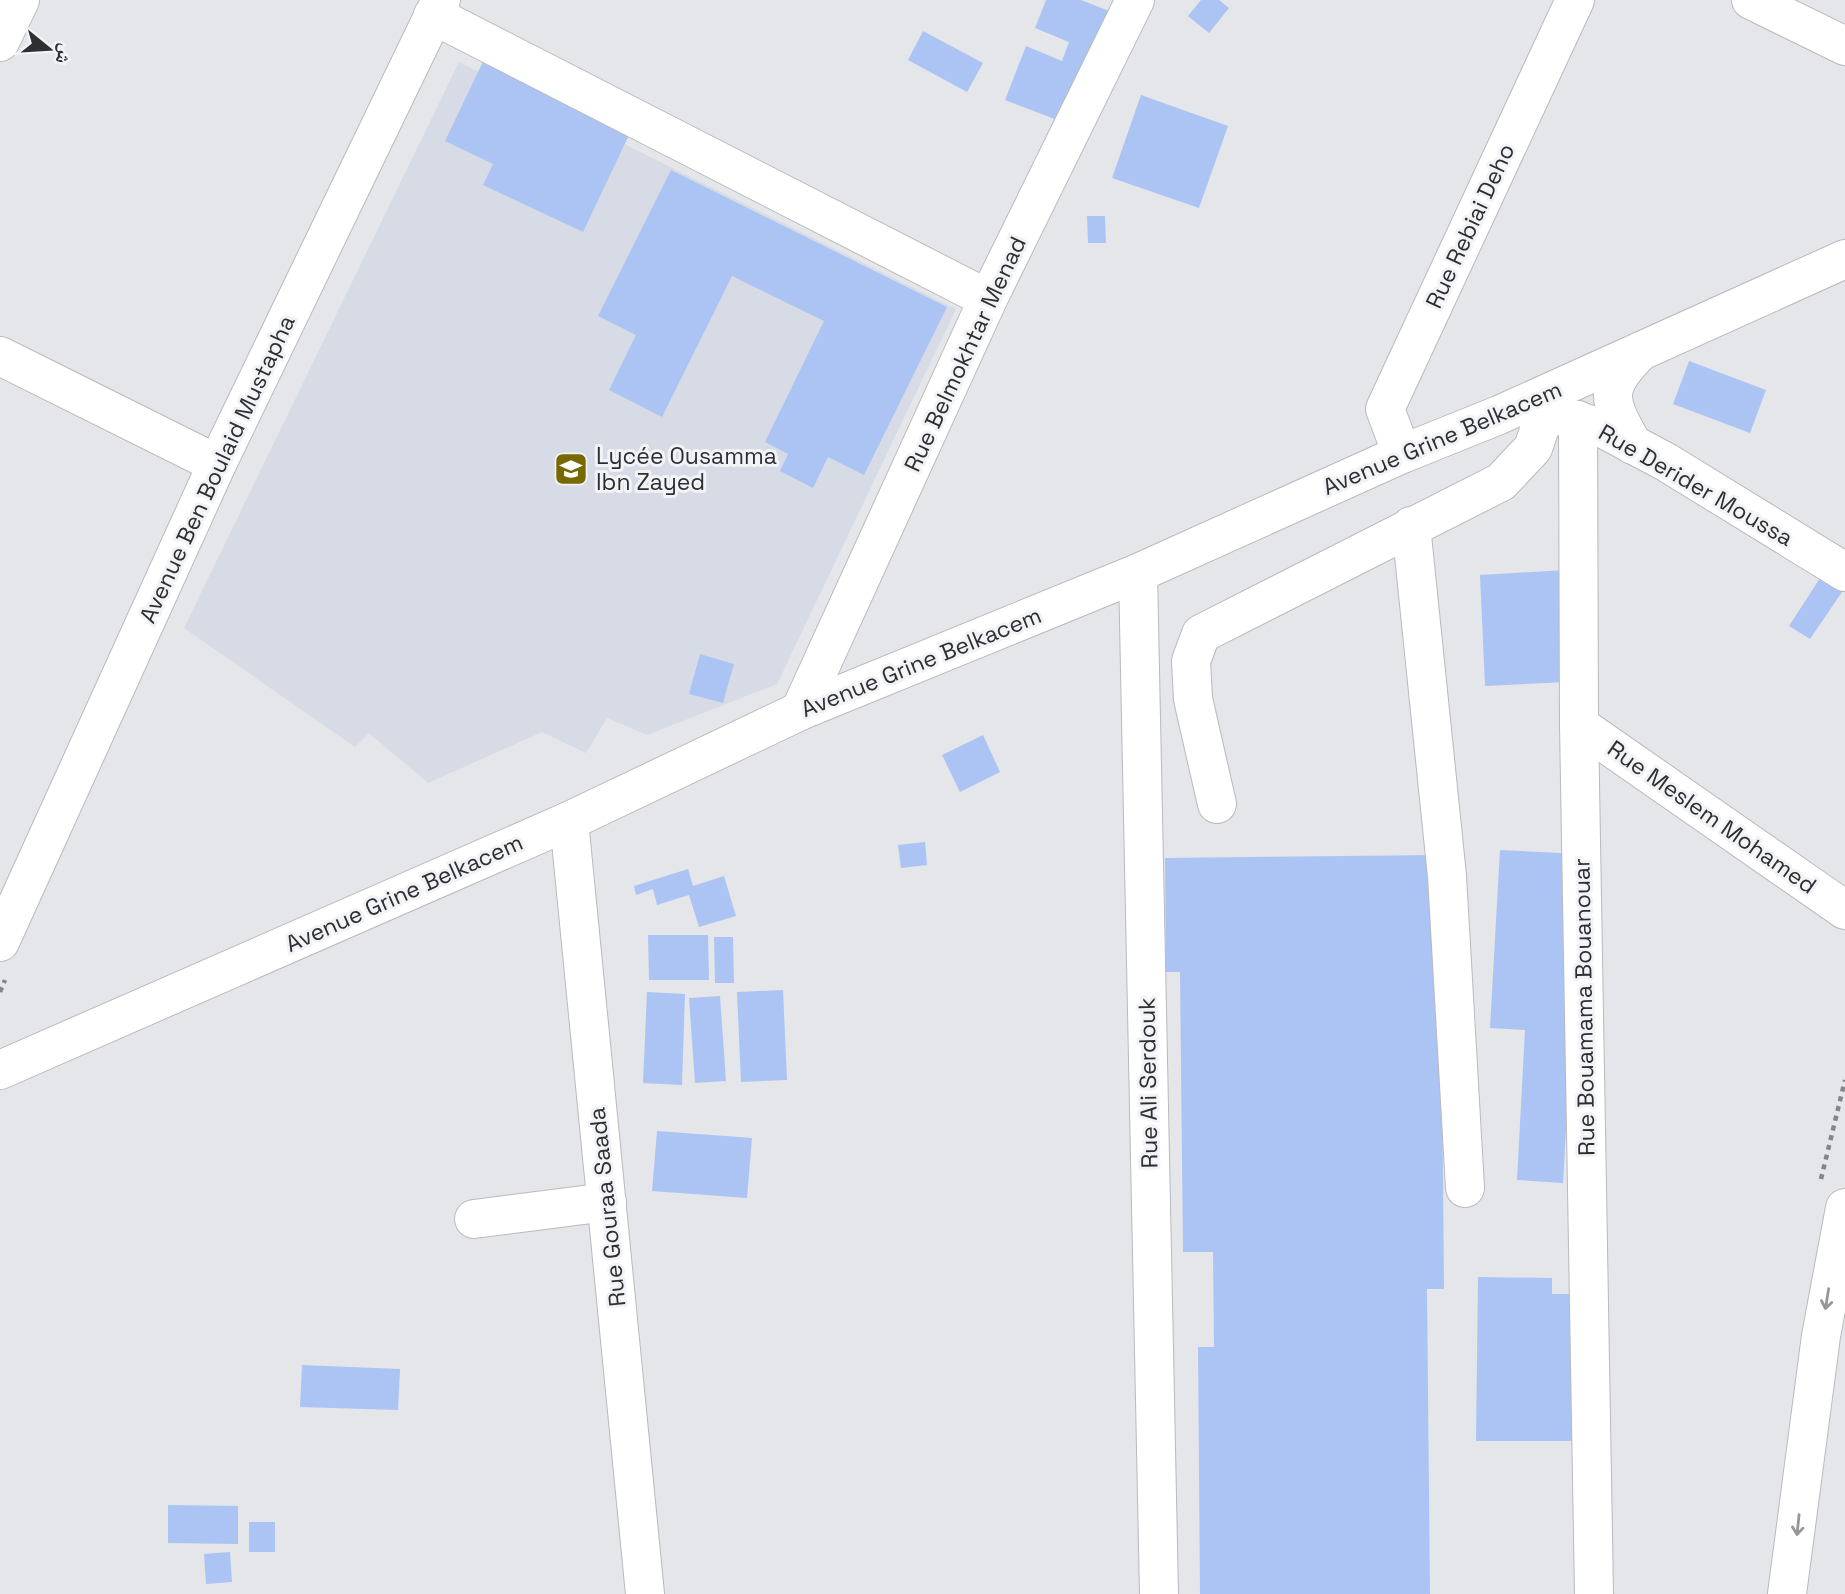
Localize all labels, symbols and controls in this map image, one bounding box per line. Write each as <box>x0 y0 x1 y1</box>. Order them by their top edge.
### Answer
north arrow <box>14 14 84 84</box>
text: ش <box>50 41 80 68</box>
street label: Rue Rebiai Deho <box>1419 139 1521 313</box>
street label: Rue Belmokhtar Menad <box>897 231 1033 477</box>
street label: Avenue Ben Boulaid Mustapha <box>132 310 302 628</box>
street label: Avenue Grine Belkacem <box>1318 374 1566 502</box>
street label: Rue Derider Moussa <box>1593 417 1799 553</box>
place label: Lycée Ousamma Ibn Zayed <box>596 441 777 497</box>
school or university icon: Lycée Ousamma Ibn Zayed <box>552 450 590 488</box>
street label: Avenue Grine Belkacem <box>796 600 1046 724</box>
street label: Rue Meslem Mohamed <box>1602 733 1822 901</box>
street label: Avenue Grine Belkacem <box>281 827 527 959</box>
street label: Rue Bouamama Bouanouar <box>1566 858 1602 1156</box>
street label: Rue Ali Serdouk <box>1132 997 1164 1169</box>
street label: Rue Gouraa Saada <box>582 1106 632 1308</box>
one-way arrow <box>1820 1287 1833 1310</box>
one-way arrow <box>1791 1513 1804 1535</box>

